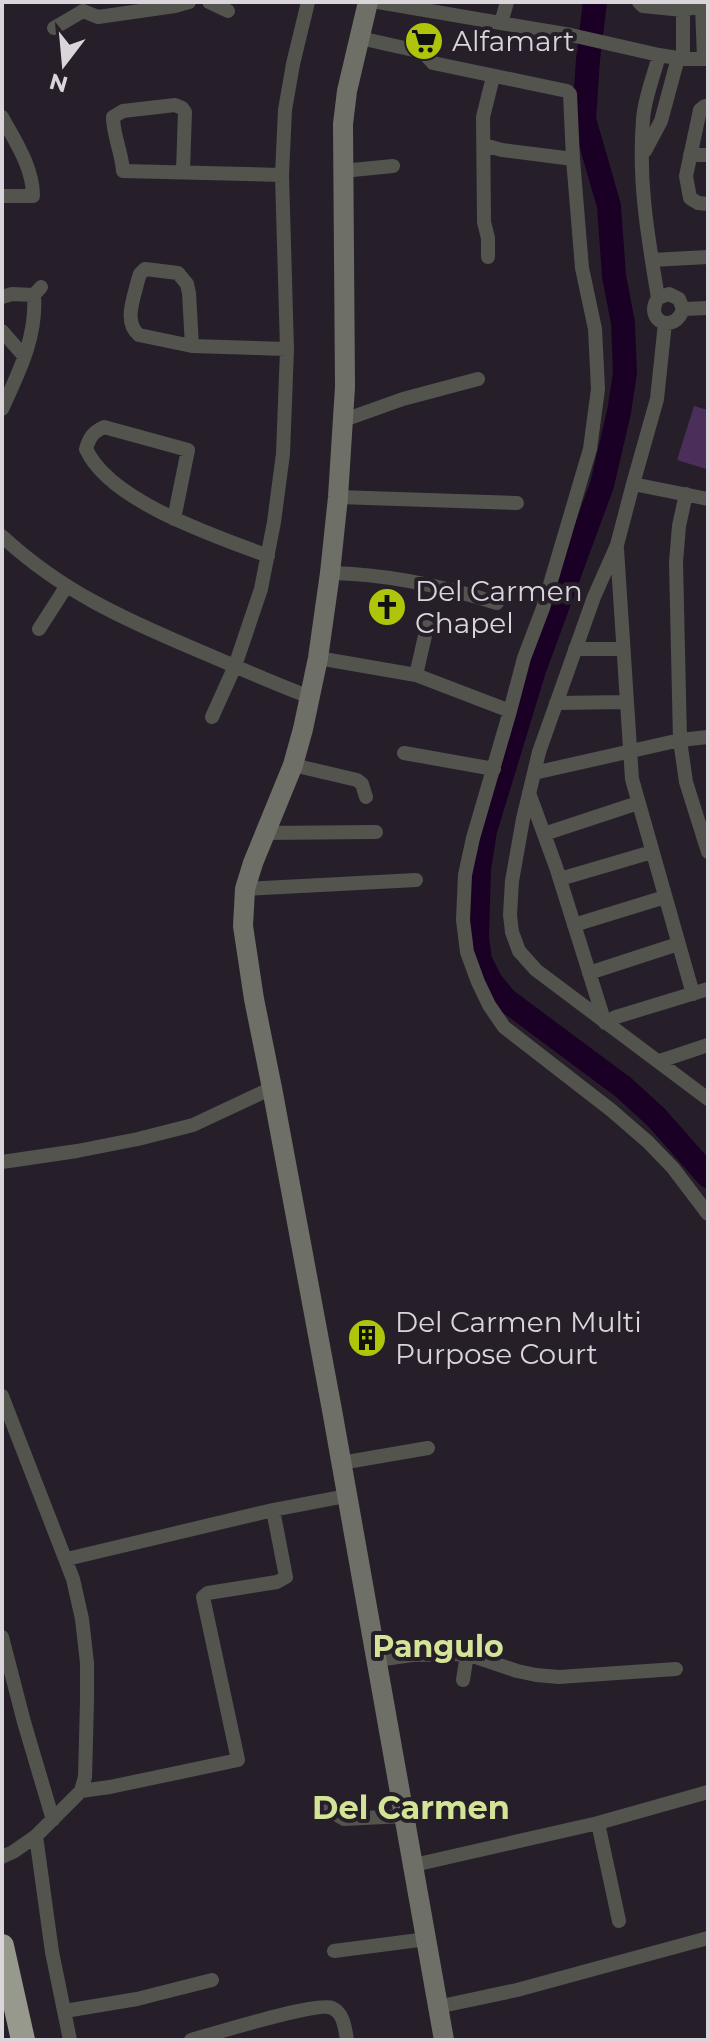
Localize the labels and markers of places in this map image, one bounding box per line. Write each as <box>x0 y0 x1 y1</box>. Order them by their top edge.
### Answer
supermarket icon: Alfamart <box>403 20 445 62</box>
place label: Alfamart <box>452 24 575 58</box>
place label: Del Carmen Chapel <box>415 574 583 640</box>
church icon: Del Carmen Chapel <box>366 586 408 628</box>
place label: Del Carmen Multi Purpose Court <box>395 1305 642 1371</box>
building icon: Del Carmen Multi Purpose Court <box>346 1317 388 1359</box>

